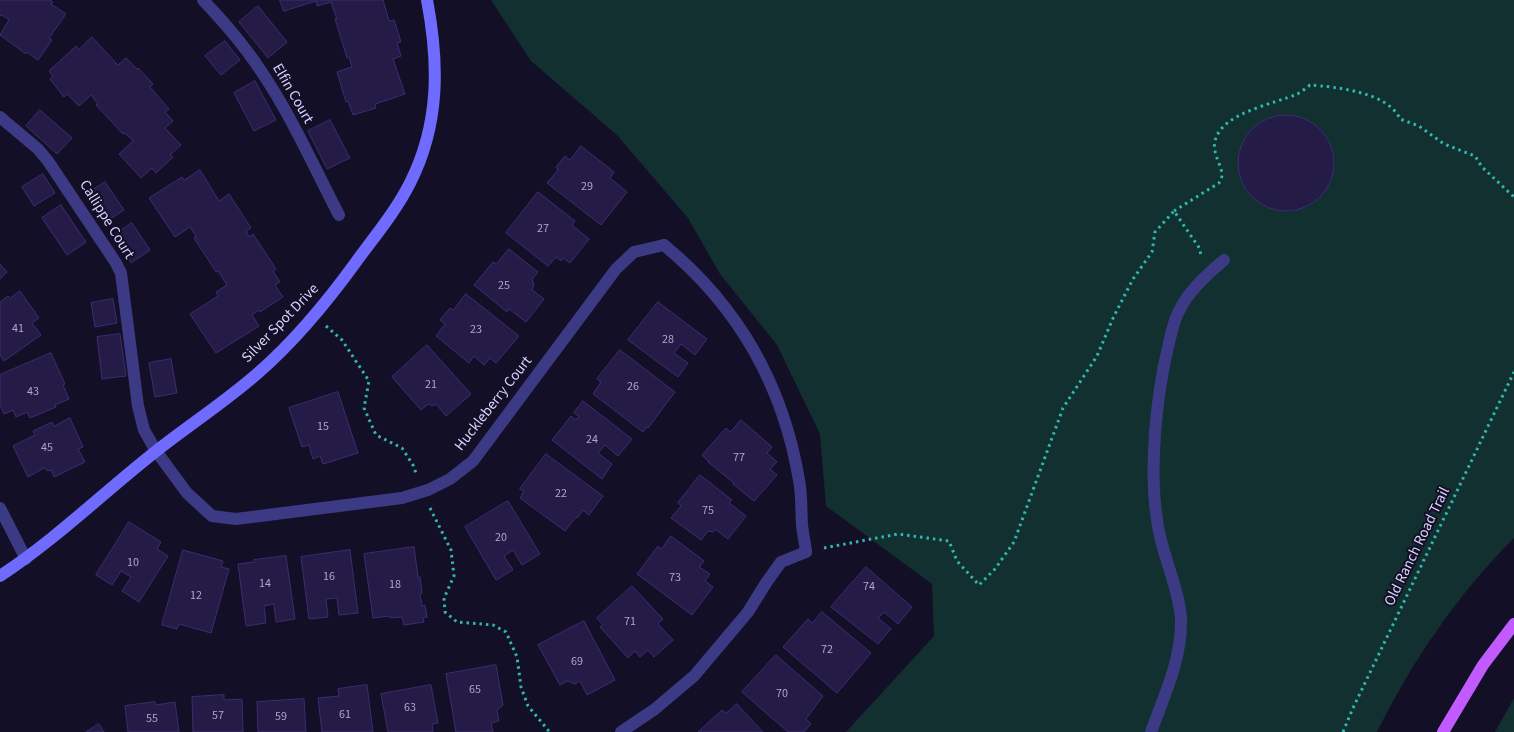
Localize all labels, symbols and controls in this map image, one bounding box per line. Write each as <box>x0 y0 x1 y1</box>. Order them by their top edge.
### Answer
street label: Elfin Court <box>268 61 316 127</box>
street label: Callippe Court <box>75 177 137 263</box>
house number: 29 <box>581 180 593 194</box>
house number: 27 <box>537 222 549 236</box>
house number: 25 <box>498 279 510 293</box>
street label: Silver Spot Drive <box>239 281 323 367</box>
house number: 41 <box>12 322 24 336</box>
house number: 23 <box>470 323 482 337</box>
house number: 28 <box>662 333 674 347</box>
street label: Huckleberry Court <box>451 353 537 455</box>
house number: 21 <box>425 378 437 392</box>
house number: 26 <box>627 380 639 394</box>
house number: 43 <box>27 385 39 399</box>
house number: 15 <box>317 420 329 434</box>
house number: 24 <box>586 433 598 447</box>
house number: 45 <box>41 441 53 455</box>
house number: 77 <box>733 451 745 465</box>
street label: Old Ranch Road Trail <box>1381 485 1455 609</box>
house number: 22 <box>555 487 567 501</box>
house number: 75 <box>702 504 714 518</box>
house number: 20 <box>495 531 507 545</box>
house number: 10 <box>127 556 139 570</box>
house number: 16 <box>323 570 335 584</box>
house number: 73 <box>669 571 681 585</box>
house number: 14 <box>259 577 271 591</box>
house number: 18 <box>389 578 401 592</box>
house number: 74 <box>863 580 875 594</box>
house number: 12 <box>190 589 202 603</box>
house number: 71 <box>624 615 636 629</box>
house number: 72 <box>821 643 833 657</box>
house number: 69 <box>571 655 583 669</box>
house number: 65 <box>469 683 481 697</box>
house number: 70 <box>776 687 788 701</box>
house number: 63 <box>404 701 416 715</box>
house number: 61 <box>339 708 351 722</box>
house number: 57 <box>212 709 224 723</box>
house number: 59 <box>275 710 287 724</box>
house number: 55 <box>146 712 158 726</box>

